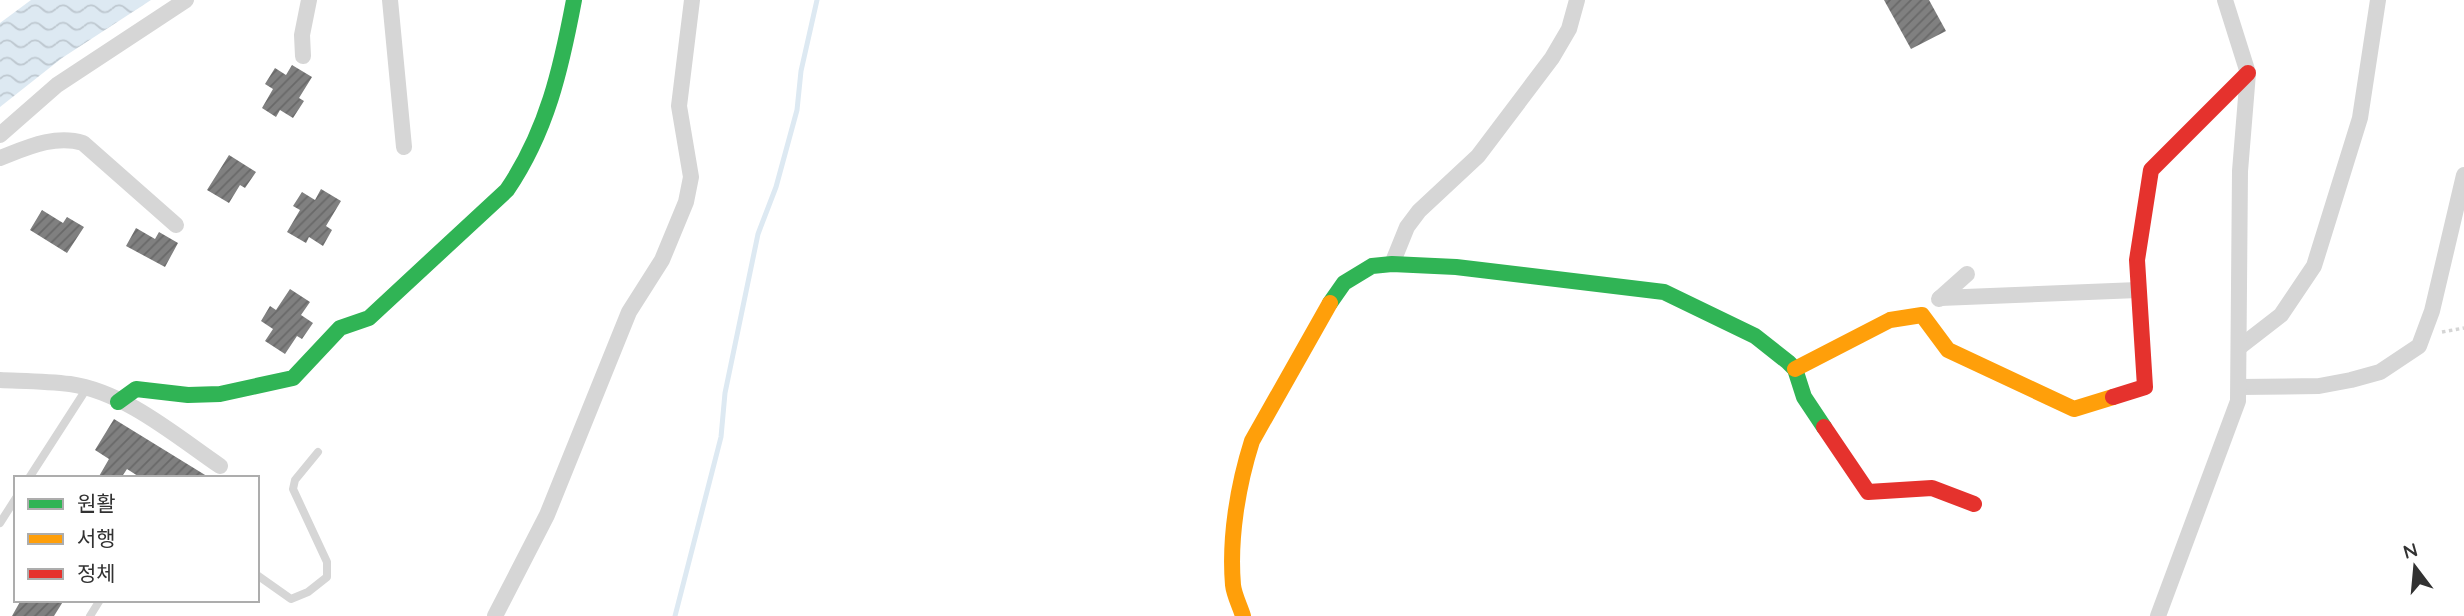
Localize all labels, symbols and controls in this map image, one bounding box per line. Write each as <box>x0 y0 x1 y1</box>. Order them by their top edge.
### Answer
legend <box>14 476 259 602</box>
text: 원활 <box>77 490 116 516</box>
text: 서행 <box>77 525 116 551</box>
north arrow <box>2380 532 2450 602</box>
text: N <box>2400 537 2420 564</box>
text: 정체 <box>77 560 116 586</box>

